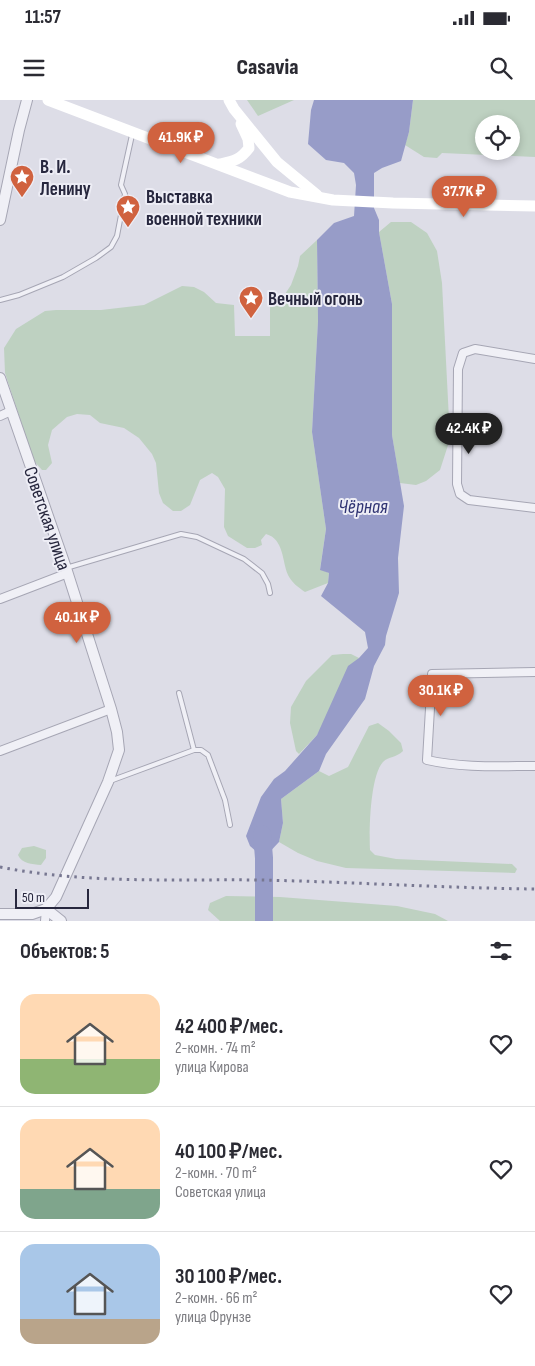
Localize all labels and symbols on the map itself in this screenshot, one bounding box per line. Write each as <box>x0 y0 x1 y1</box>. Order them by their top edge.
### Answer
pin: 41.9K ₽ <box>135 122 227 164</box>
place label: В. И. Ленину <box>40 156 91 201</box>
place icon: В. И. Ленину <box>9 164 35 198</box>
pin: 37.7K ₽ <box>418 176 510 218</box>
place label: Выставка военной техники <box>146 186 262 231</box>
place icon: Выставка военной техники <box>115 194 141 228</box>
place icon: Вечный огонь <box>238 285 264 319</box>
place label: Вечный огонь <box>268 288 363 311</box>
pin: 42.4K ₽ <box>423 412 515 455</box>
street label: Советская улица <box>18 464 75 573</box>
water label: Чёрная <box>338 495 388 519</box>
pin: 40.1K ₽ <box>31 602 123 644</box>
pin: 30.1K ₽ <box>395 674 487 717</box>
scale bar <box>15 886 89 909</box>

